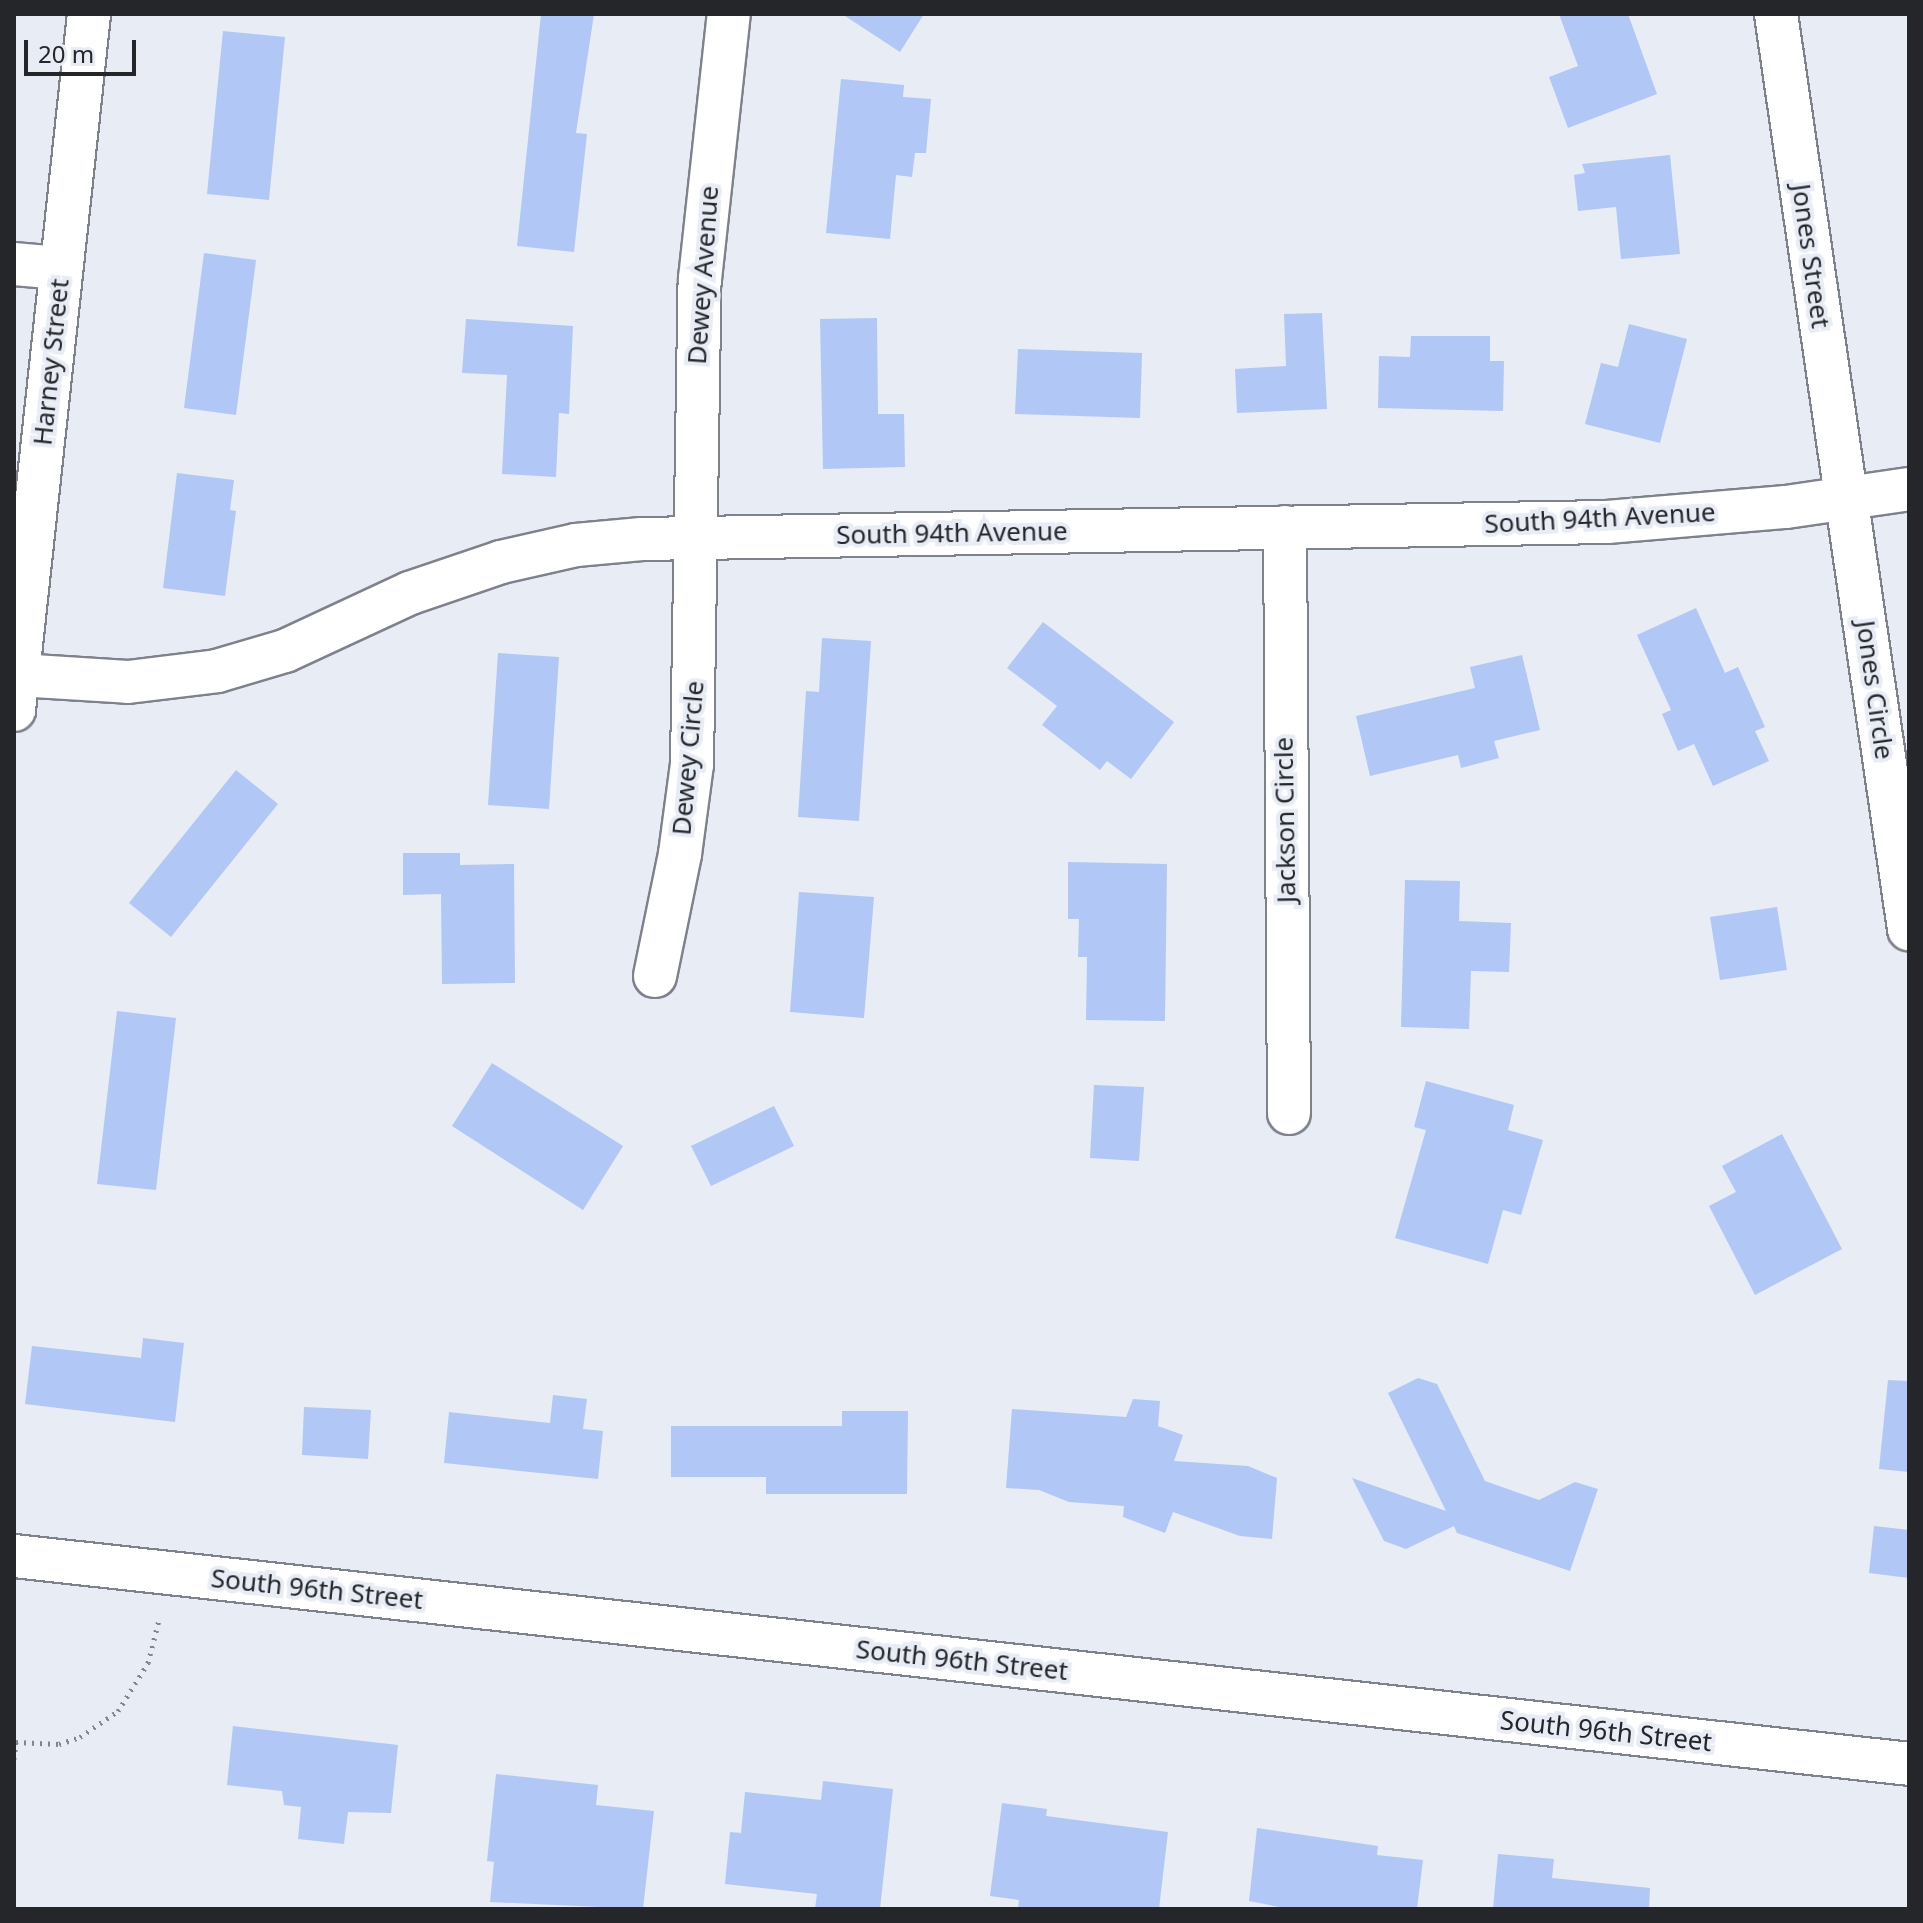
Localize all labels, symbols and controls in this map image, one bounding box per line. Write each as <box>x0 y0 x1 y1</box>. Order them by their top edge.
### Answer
scale bar <box>28 24 140 74</box>
text: 20 m <box>38 37 94 70</box>
street label: Jones Street <box>1785 182 1837 330</box>
street label: Dewey Avenue <box>681 185 725 365</box>
street label: Harney Street <box>27 277 75 447</box>
street label: South 94th Avenue <box>1484 496 1716 540</box>
street label: South 94th Avenue <box>836 515 1068 551</box>
street label: Jones Circle <box>1850 619 1900 761</box>
street label: Dewey Circle <box>666 679 710 837</box>
street label: Jackson Circle <box>1268 737 1302 903</box>
street label: South 96th Street <box>210 1562 424 1616</box>
street label: South 96th Street <box>855 1633 1069 1687</box>
street label: South 96th Street <box>1499 1704 1713 1758</box>

